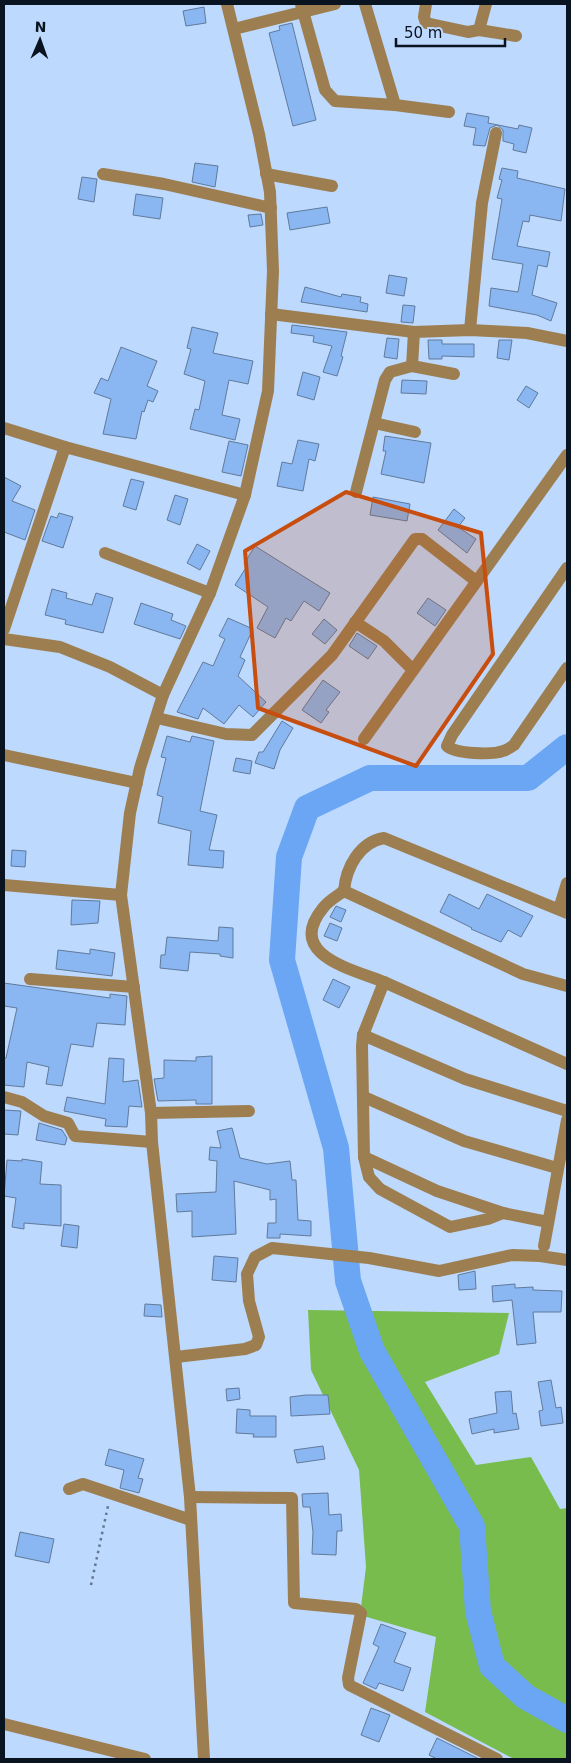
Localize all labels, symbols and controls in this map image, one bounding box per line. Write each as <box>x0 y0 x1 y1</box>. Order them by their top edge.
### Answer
north arrow <box>15 15 65 65</box>
scale bar <box>396 15 505 47</box>
text: N <box>34 19 47 35</box>
text: 50 m <box>404 24 442 42</box>

